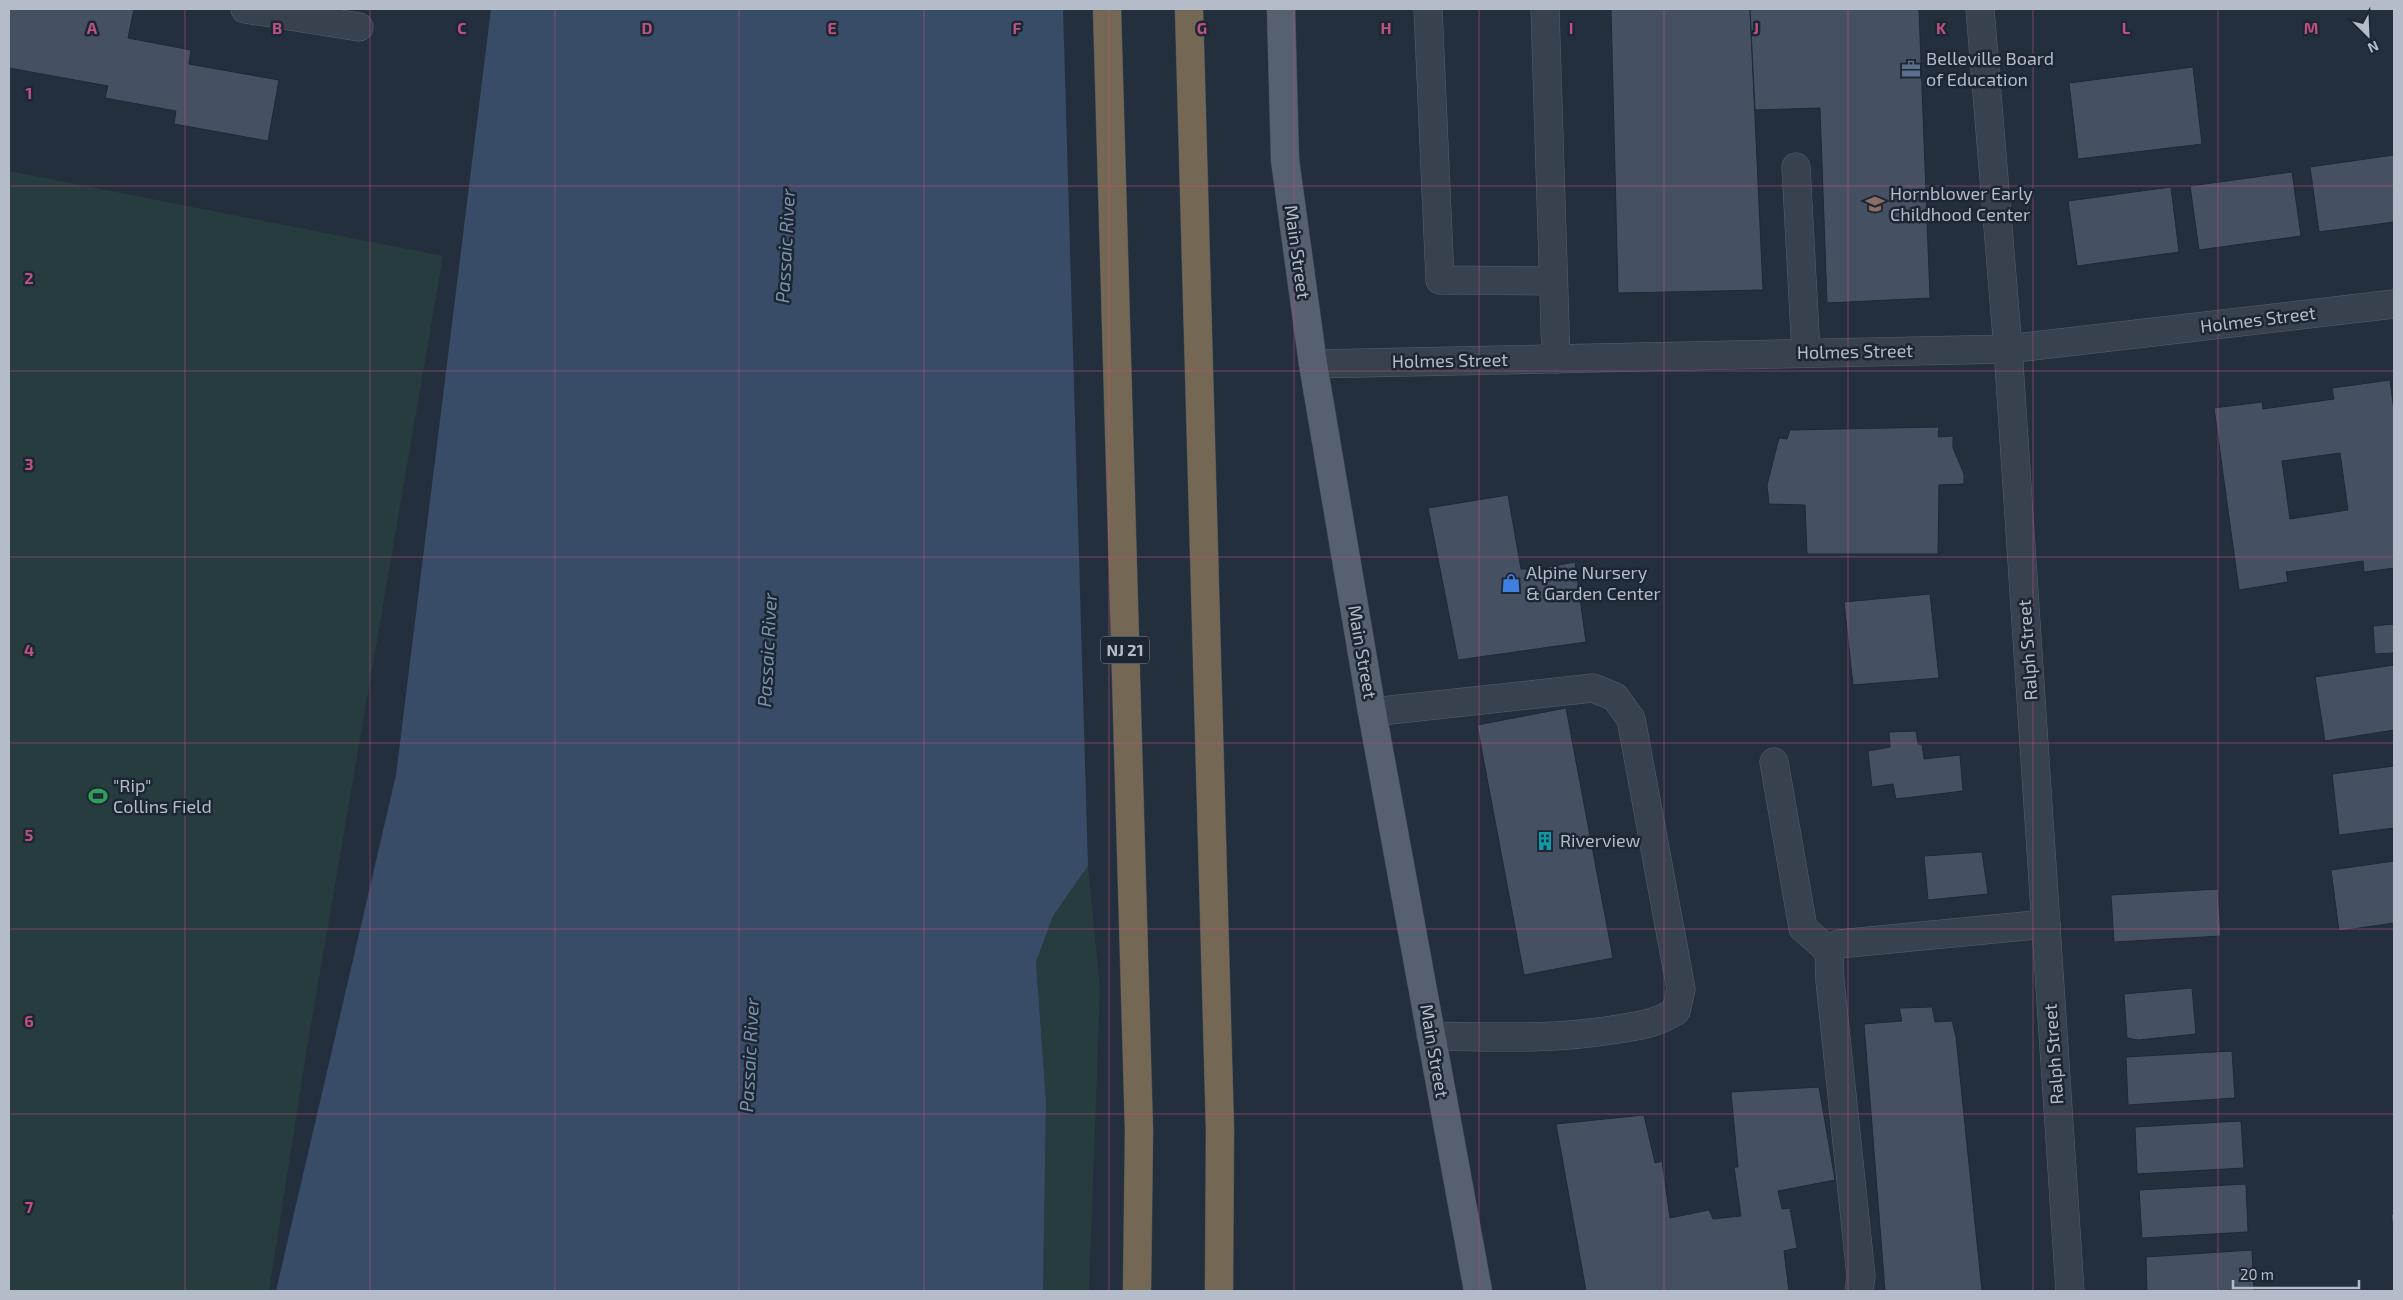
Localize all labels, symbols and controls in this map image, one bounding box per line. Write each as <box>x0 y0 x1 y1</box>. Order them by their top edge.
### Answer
north arrow <box>2343 10 2393 60</box>
text: A <box>87 18 98 37</box>
text: B <box>272 18 282 37</box>
text: C <box>457 18 467 37</box>
text: D <box>642 18 653 37</box>
text: E <box>827 18 837 37</box>
text: F <box>1013 18 1022 37</box>
text: G <box>1197 18 1207 37</box>
text: H <box>1380 18 1392 37</box>
text: I <box>1569 18 1573 37</box>
text: J <box>1753 18 1759 37</box>
text: K <box>1936 18 1947 37</box>
text: L <box>2122 18 2131 37</box>
text: M <box>2304 18 2318 37</box>
text: N <box>2365 38 2382 57</box>
place label: Belleville Board of Education <box>1926 47 2054 90</box>
office icon: Belleville Board of Education <box>1900 58 1922 80</box>
text: 1 <box>26 83 32 102</box>
place label: Hornblower Early Childhood Center <box>1890 182 2033 225</box>
water label: Passaic River <box>770 188 799 304</box>
school or university icon: Hornblower Early Childhood Center <box>1864 193 1886 215</box>
street label: Main Street <box>1281 203 1315 300</box>
text: 2 <box>24 268 34 287</box>
street label: Holmes Street <box>2199 301 2317 337</box>
street label: Holmes Street <box>1797 339 1913 363</box>
street label: Holmes Street <box>1392 348 1508 372</box>
text: 3 <box>24 454 34 473</box>
place label: Alpine Nursery & Garden Center <box>1526 561 1661 604</box>
shop icon: Alpine Nursery & Garden Center <box>1500 572 1522 594</box>
water label: Passaic River <box>752 592 781 708</box>
street label: Ralph Street <box>2012 599 2042 701</box>
street label: Main Street <box>1344 603 1382 700</box>
road number: NJ 21 <box>1101 636 1149 664</box>
text: 4 <box>24 640 34 659</box>
place label: "Rip" Collins Field <box>113 774 212 817</box>
sports icon: "Rip" Collins Field <box>87 785 109 807</box>
text: 5 <box>25 825 34 844</box>
place label: Riverview <box>1560 829 1641 851</box>
building icon: Riverview <box>1534 830 1556 852</box>
water label: Passaic River <box>734 997 763 1113</box>
street label: Main Street <box>1416 1002 1454 1099</box>
street label: Ralph Street <box>2038 1003 2068 1105</box>
text: 6 <box>24 1011 34 1030</box>
text: 7 <box>25 1197 34 1216</box>
scale bar <box>2233 1258 2359 1290</box>
text: 20 m <box>2240 1265 2274 1283</box>

